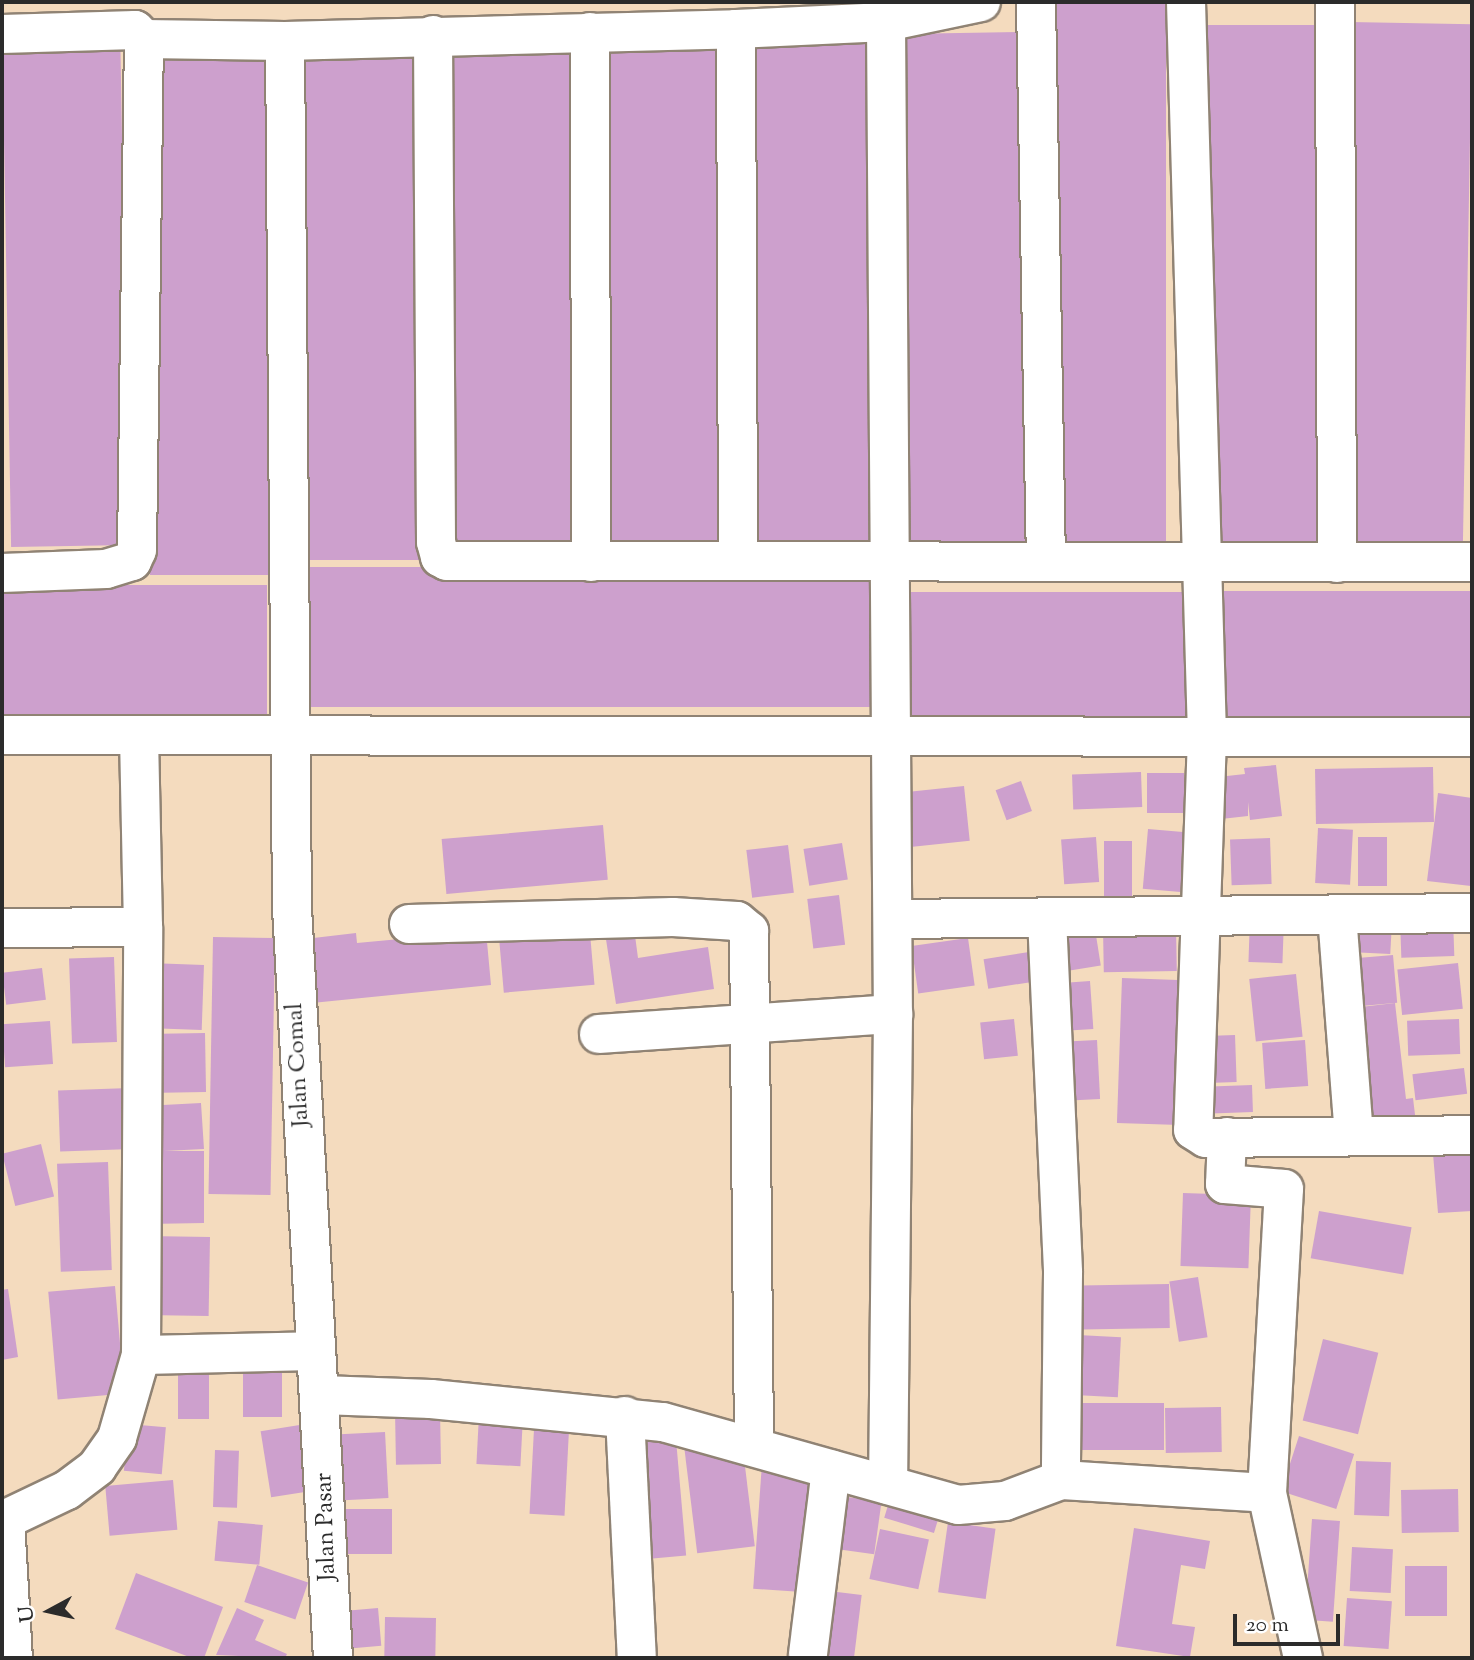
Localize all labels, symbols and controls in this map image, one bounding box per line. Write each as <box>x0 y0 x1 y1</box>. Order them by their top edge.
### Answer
street label: Jalan Comal <box>281 1002 317 1128</box>
street label: Jalan Pasar <box>311 1472 343 1582</box>
north arrow <box>14 1576 84 1646</box>
scale bar <box>1236 1600 1343 1644</box>
text: U <box>13 1604 42 1624</box>
text: 20 m <box>1246 1611 1289 1641</box>

